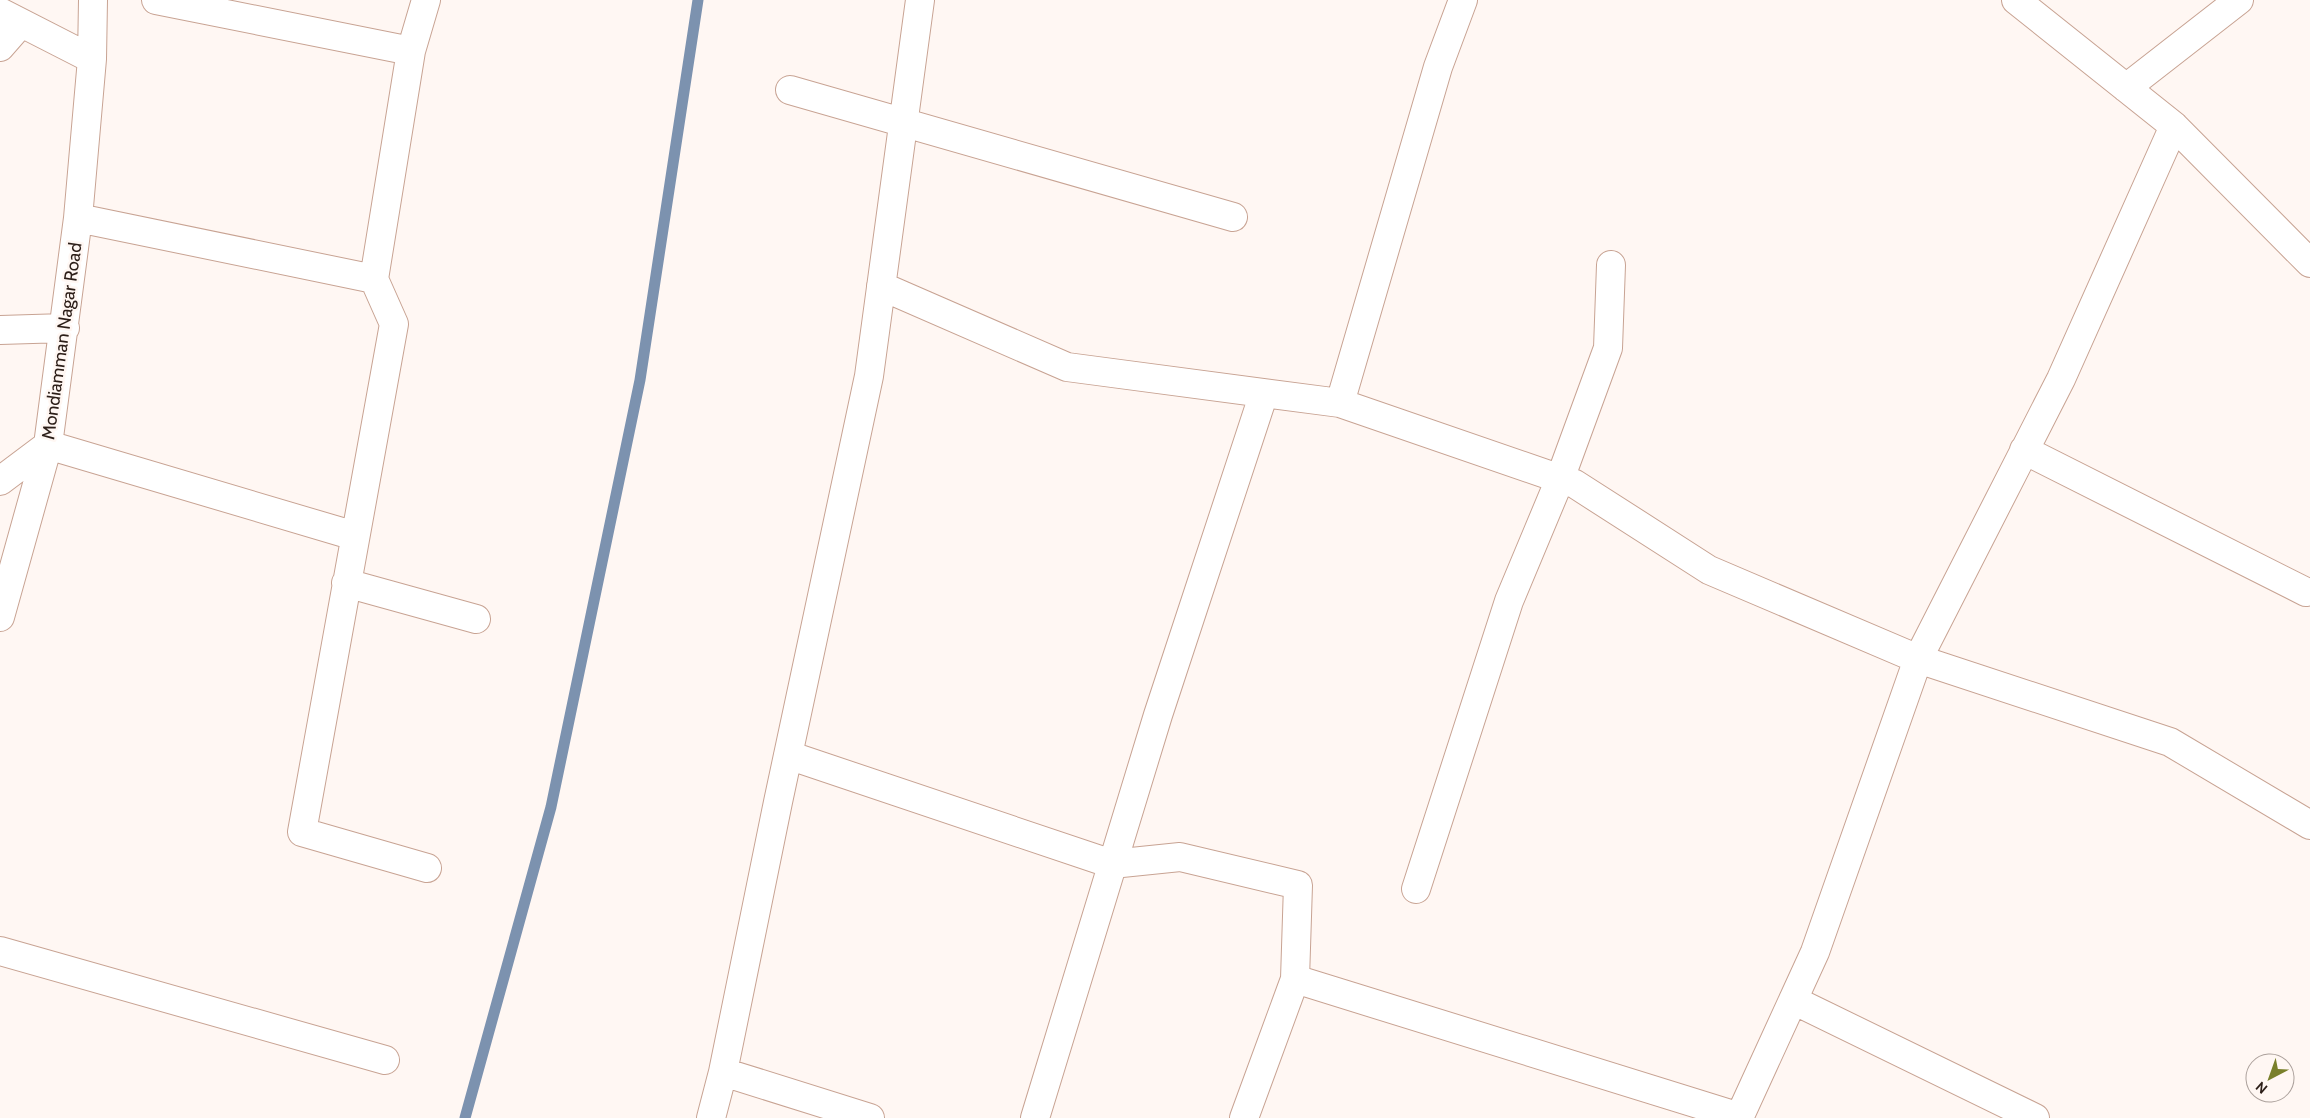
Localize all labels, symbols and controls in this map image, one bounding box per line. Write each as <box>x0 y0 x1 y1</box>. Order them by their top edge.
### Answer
street label: Mondiamman Nagar Road <box>37 241 87 441</box>
north arrow <box>2245 1053 2295 1103</box>
text: N <box>2252 1078 2271 1098</box>

